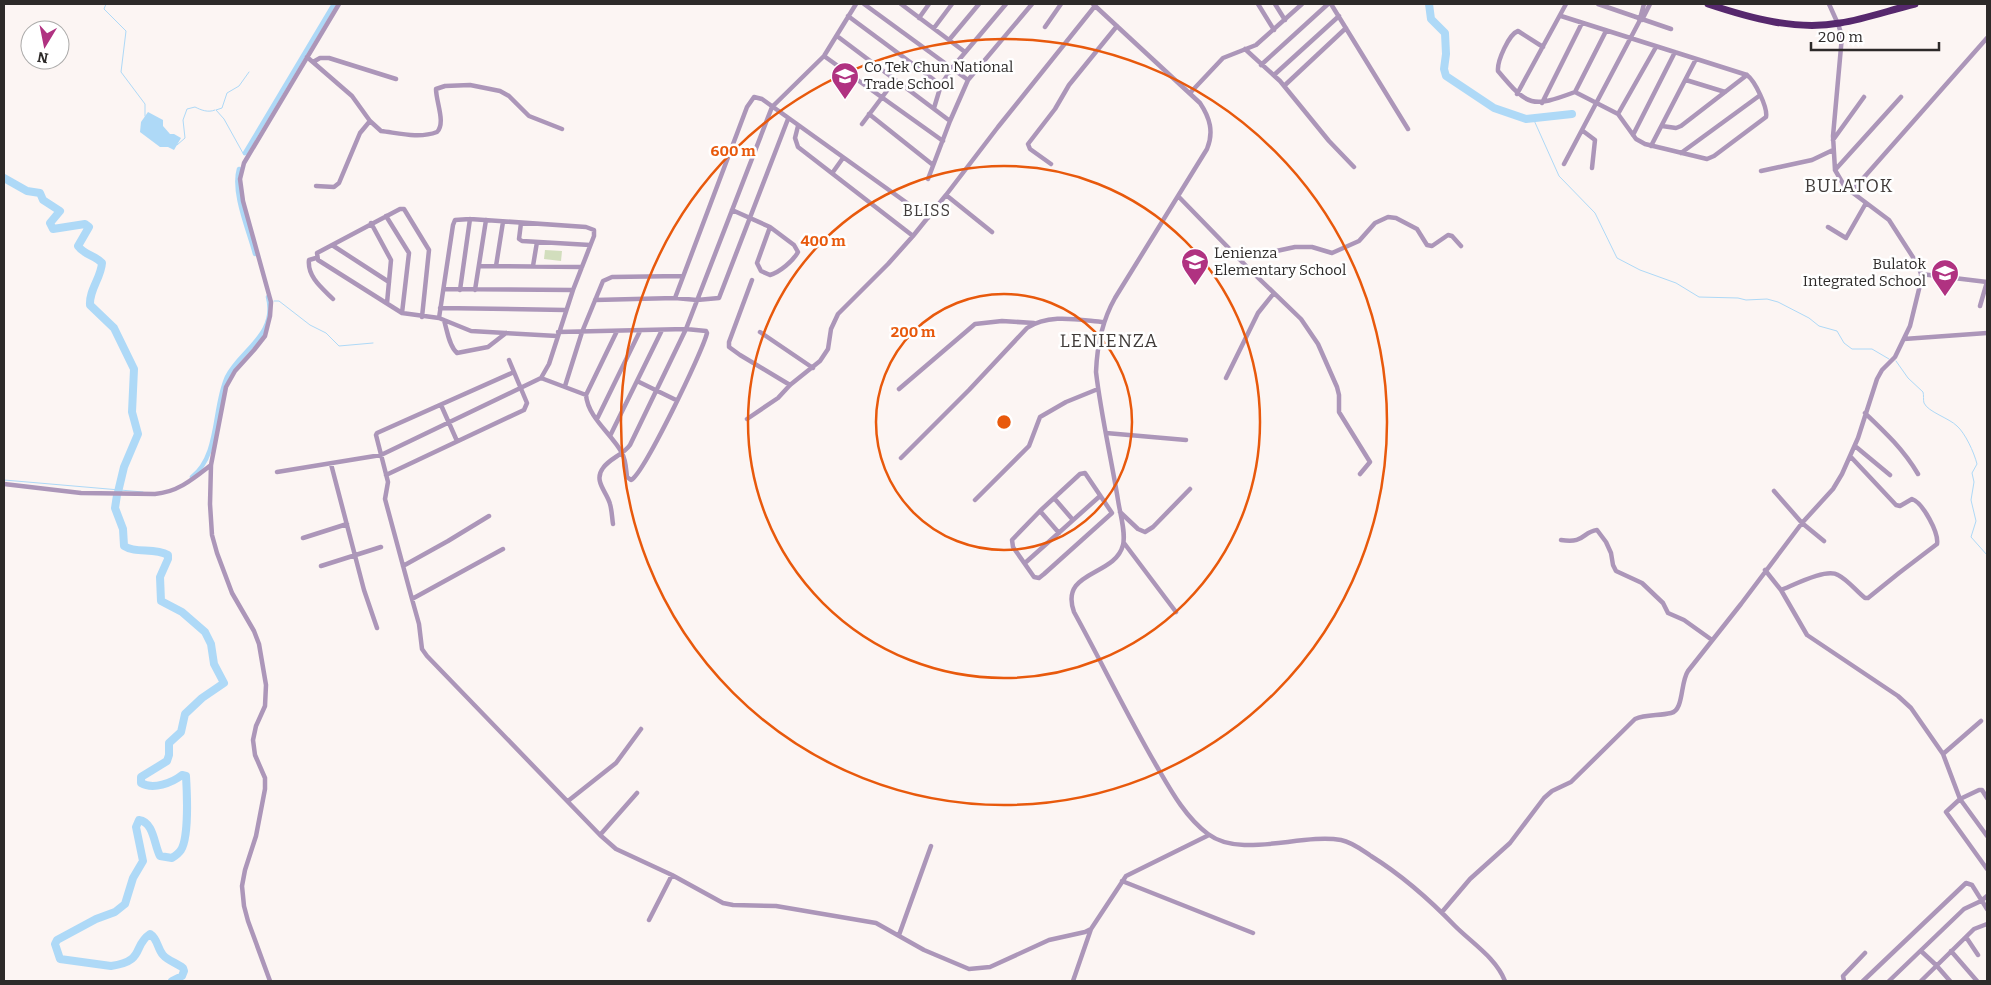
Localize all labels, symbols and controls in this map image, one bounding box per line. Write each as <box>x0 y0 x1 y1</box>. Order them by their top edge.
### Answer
north arrow <box>20 20 70 70</box>
scale bar <box>1811 20 1938 52</box>
text: 200 m <box>1818 28 1863 46</box>
text: N <box>36 48 50 67</box>
place label: Co Tek Chun National Trade School <box>864 58 1013 93</box>
school or university icon: Co Tek Chun National Trade School <box>830 61 860 100</box>
text: 600 m <box>711 142 756 160</box>
district label: BULATOK <box>1804 175 1894 197</box>
district label: BLISS <box>903 201 951 220</box>
text: 400 m <box>800 232 846 250</box>
place label: Lenienza Elementary School <box>1214 244 1346 279</box>
school or university icon: Lenienza Elementary School <box>1180 247 1210 286</box>
place label: Bulatok Integrated School <box>1803 255 1926 290</box>
school or university icon: Bulatok Integrated School <box>1930 258 1960 297</box>
text: 200 m <box>891 323 936 341</box>
district label: LENIENZA <box>1060 330 1158 352</box>
centre of rings <box>995 413 1013 431</box>

